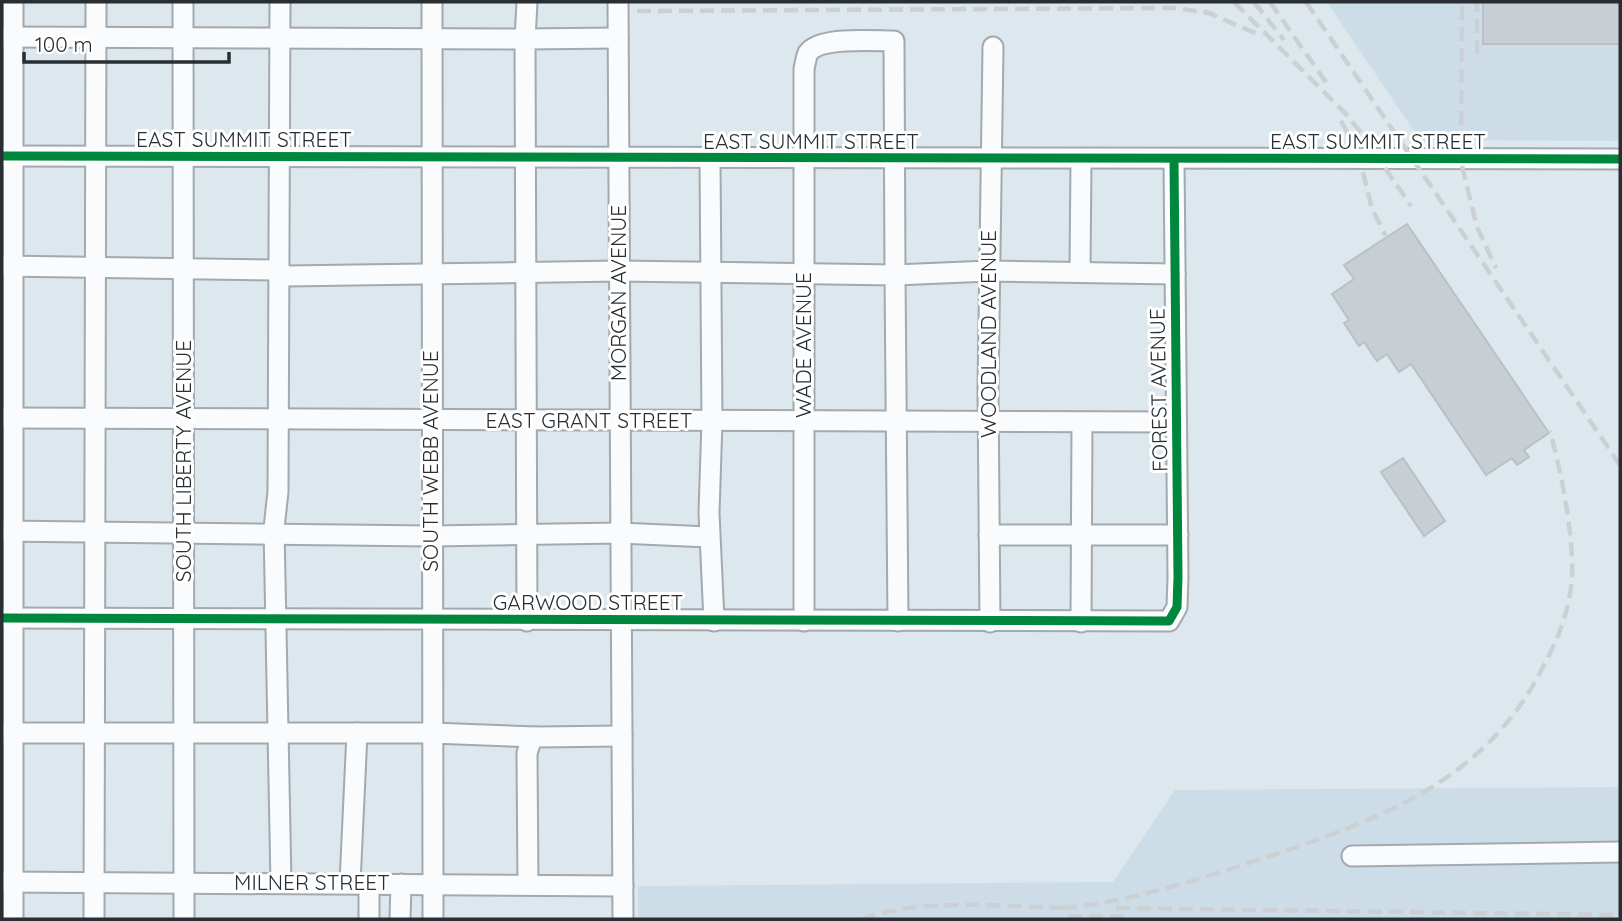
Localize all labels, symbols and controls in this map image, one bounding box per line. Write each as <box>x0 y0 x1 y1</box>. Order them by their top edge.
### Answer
scale bar <box>24 21 229 65</box>
text: 100 m <box>35 31 93 57</box>
street label: EAST SUMMIT STREET <box>136 126 352 152</box>
street label: EAST SUMMIT STREET <box>703 128 919 154</box>
street label: EAST SUMMIT STREET <box>1270 128 1486 154</box>
street label: MORGAN AVENUE <box>605 205 631 381</box>
street label: WOODLAND AVENUE <box>975 230 1001 438</box>
street label: WADE AVENUE <box>790 272 816 418</box>
street label: FOREST AVENUE <box>1144 308 1172 472</box>
street label: SOUTH LIBERTY AVENUE <box>170 340 196 582</box>
street label: SOUTH WEBB AVENUE <box>417 350 443 572</box>
street label: EAST GRANT STREET <box>486 407 692 433</box>
street label: GARWOOD STREET <box>493 589 683 615</box>
street label: MILNER STREET <box>234 869 390 895</box>

